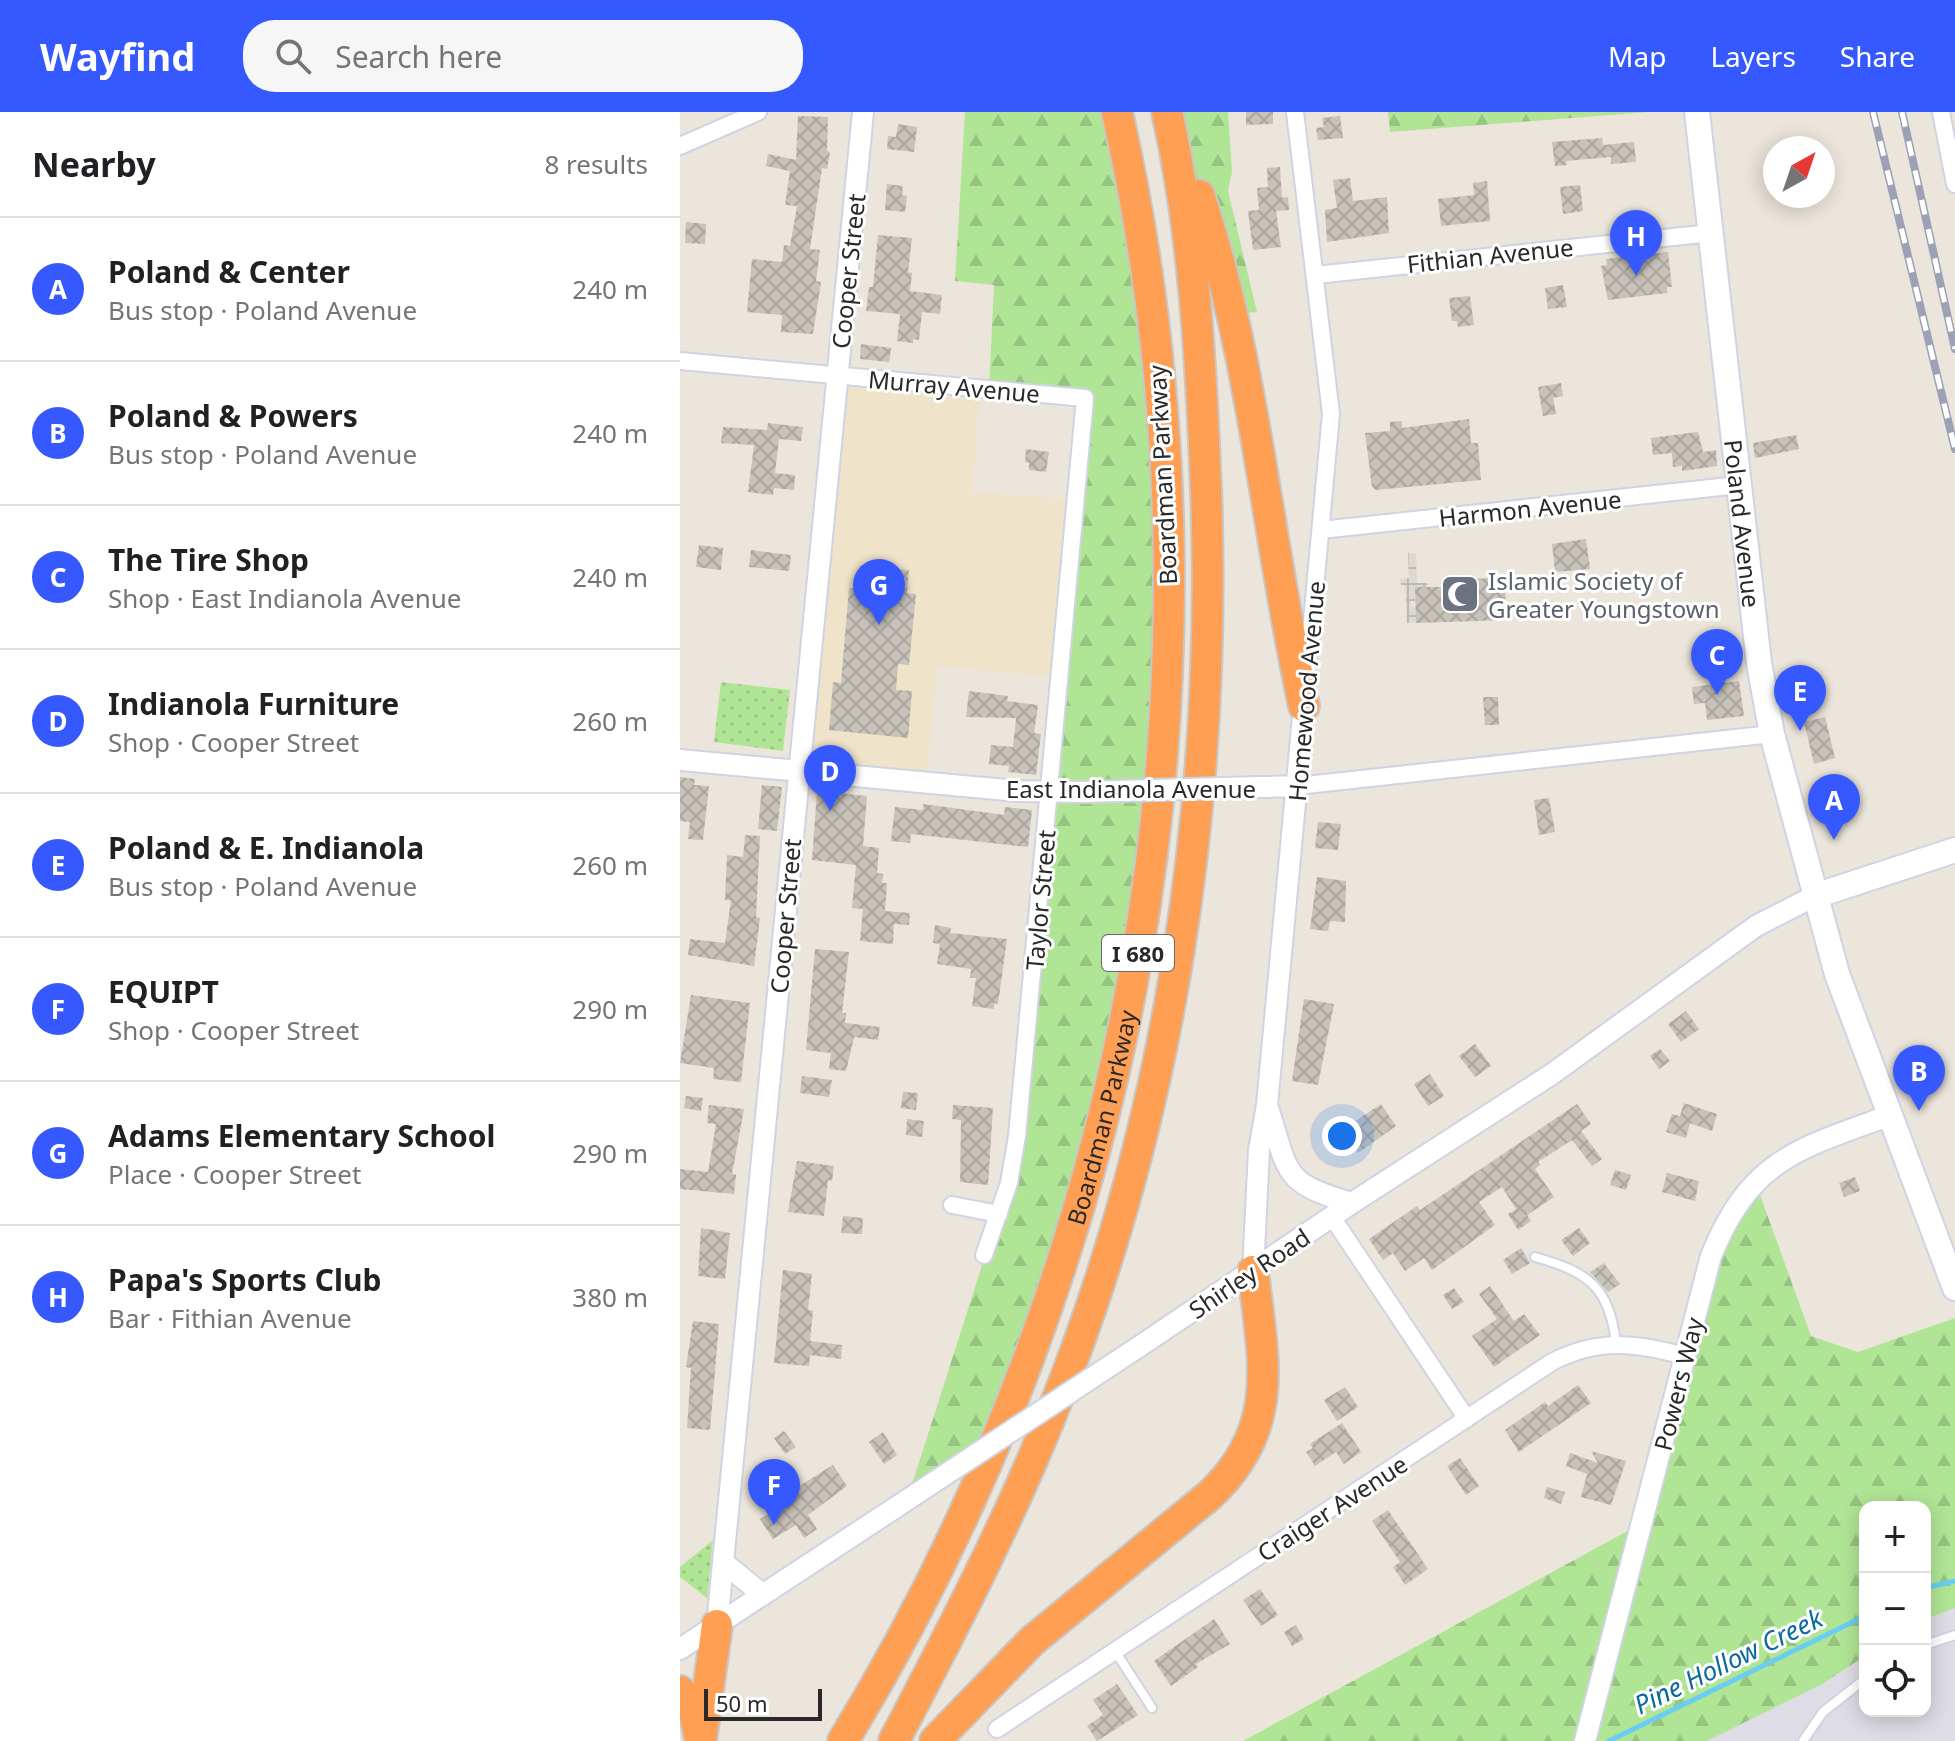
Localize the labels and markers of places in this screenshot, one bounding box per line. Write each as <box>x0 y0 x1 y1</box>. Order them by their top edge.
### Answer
pin: H <box>1610 210 1662 276</box>
pin: G <box>853 559 905 625</box>
place label: Islamic Society of Greater Youngstown <box>1488 564 1719 625</box>
mosque icon: Islamic Society of Greater Youngstown <box>1439 573 1481 615</box>
pin: C <box>1691 629 1743 695</box>
pin: E <box>1774 665 1826 731</box>
pin: D <box>804 745 856 811</box>
pin: A <box>1808 774 1860 840</box>
pin: B <box>1893 1045 1945 1111</box>
pin: F <box>748 1459 800 1525</box>

